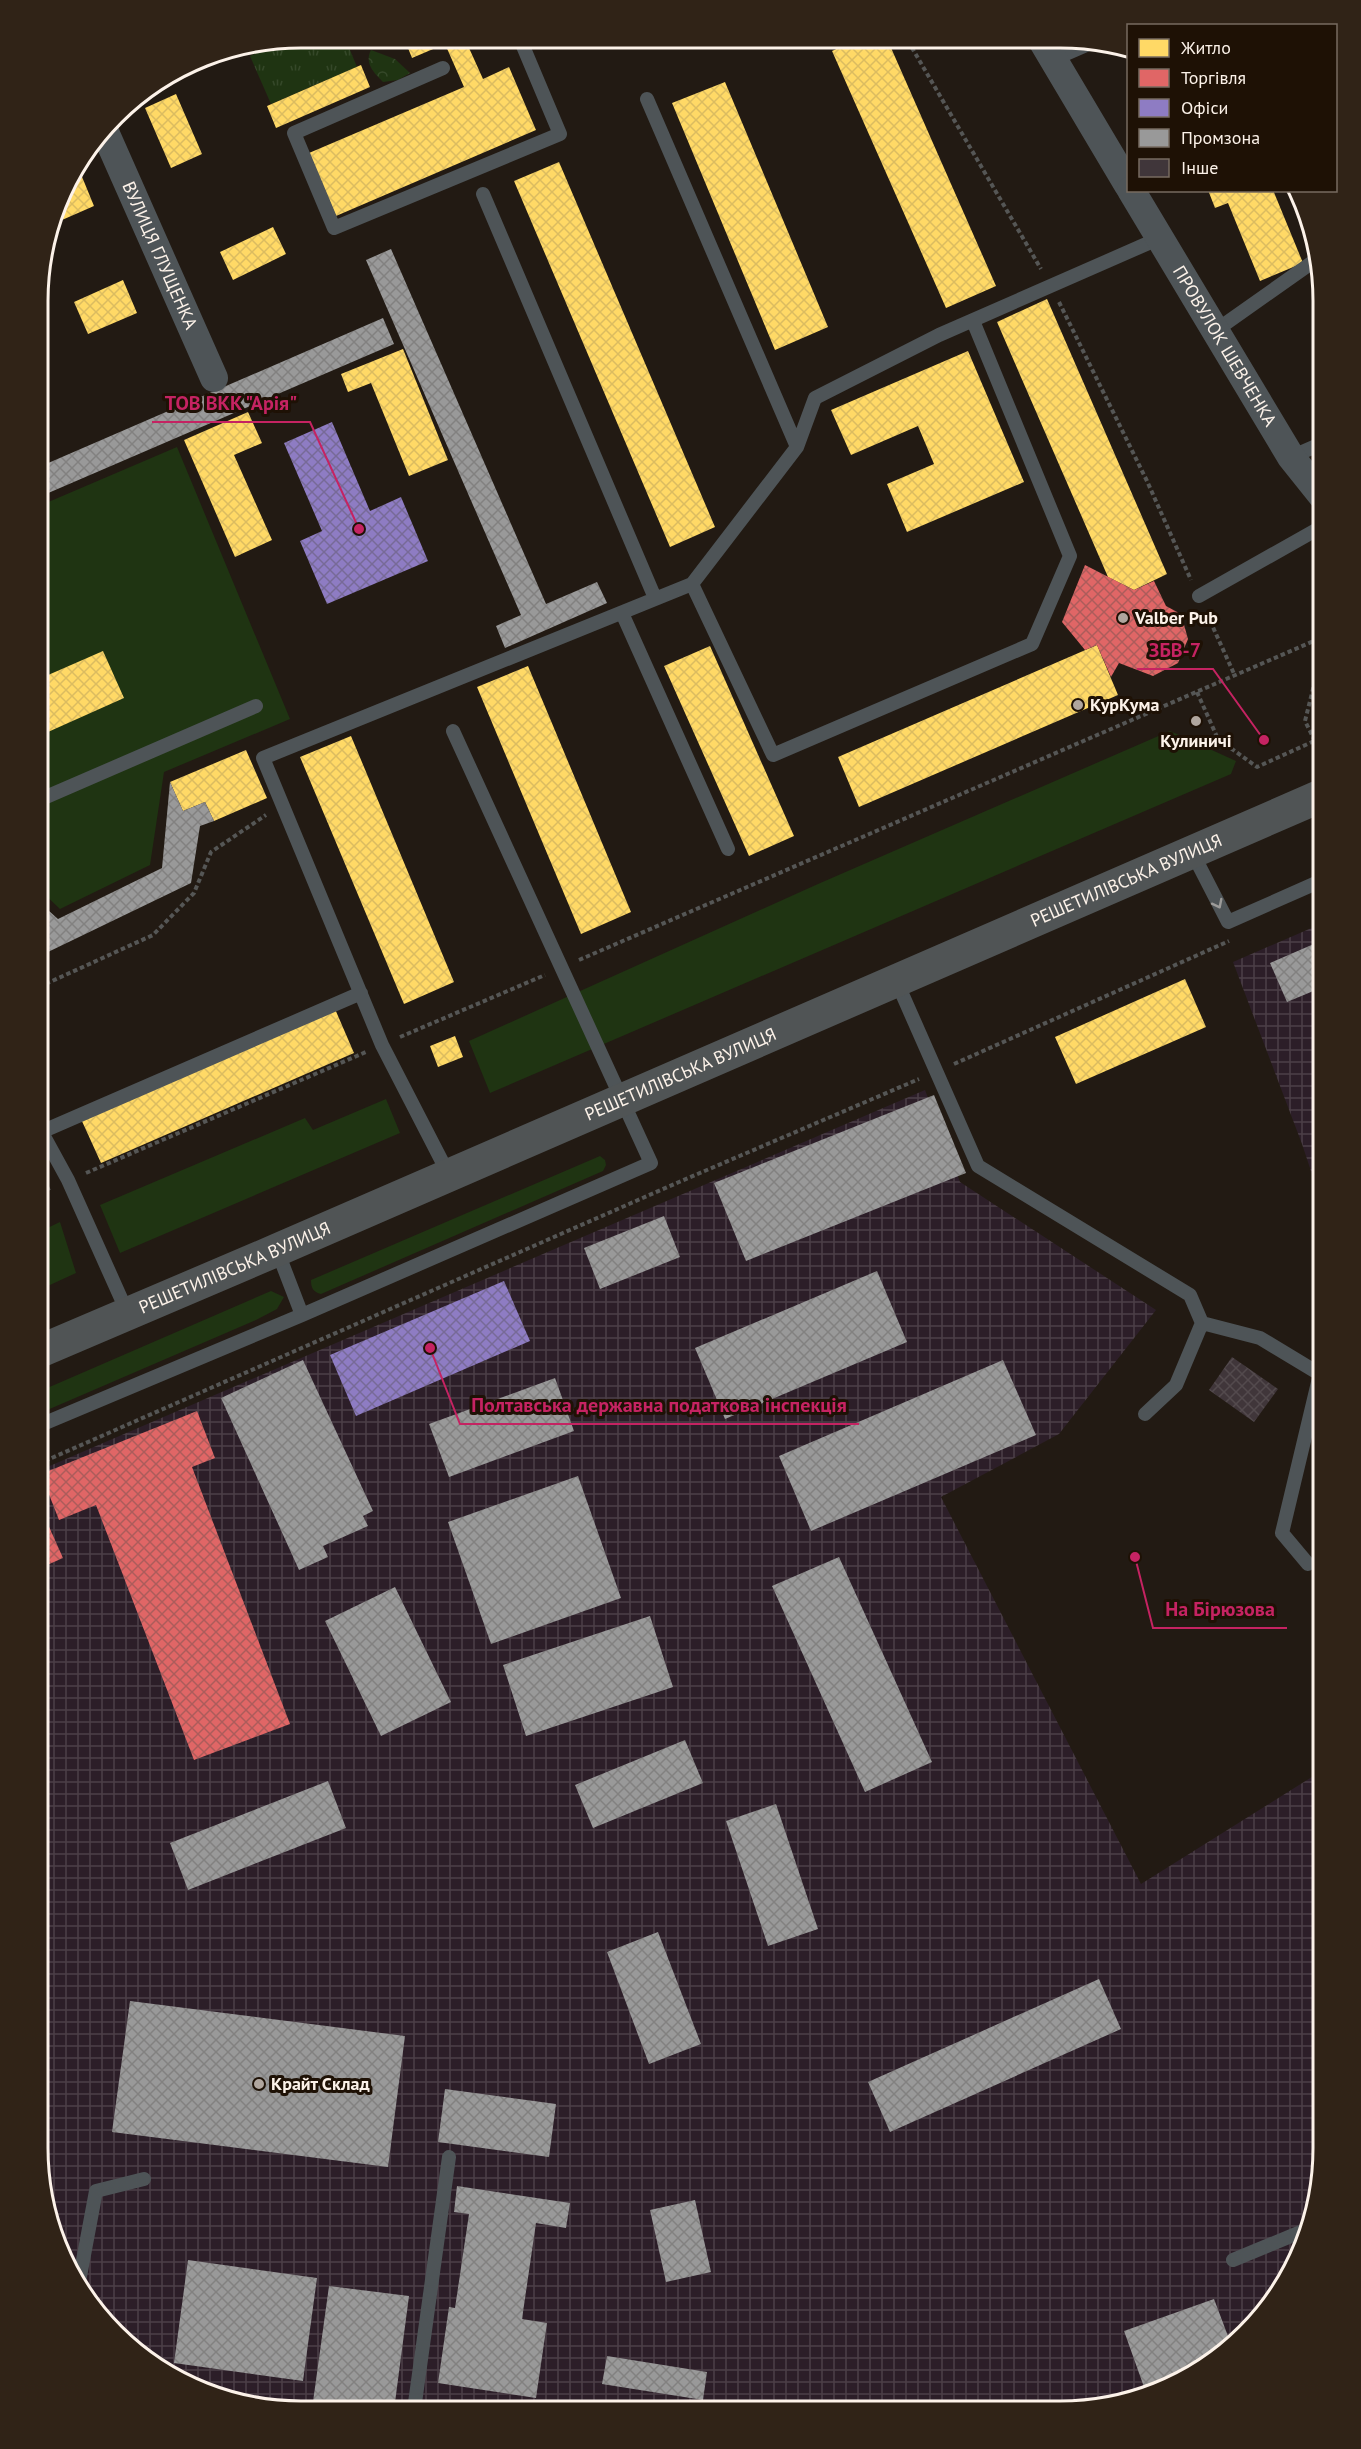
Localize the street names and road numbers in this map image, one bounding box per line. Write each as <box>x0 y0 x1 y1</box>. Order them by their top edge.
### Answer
street label: ВУЛИЦЯ ГЛУЩЕНКА <box>117 178 203 333</box>
street label: ПРОВУЛОК ШЕВЧЕНКА <box>1168 261 1282 431</box>
street label: РЕШЕТИЛІВСЬКА ВУЛИЦЯ <box>1027 828 1225 932</box>
street label: РЕШЕТИЛІВСЬКА ВУЛИЦЯ <box>581 1022 780 1126</box>
street label: РЕШЕТИЛІВСЬКА ВУЛИЦЯ <box>135 1216 334 1319</box>

